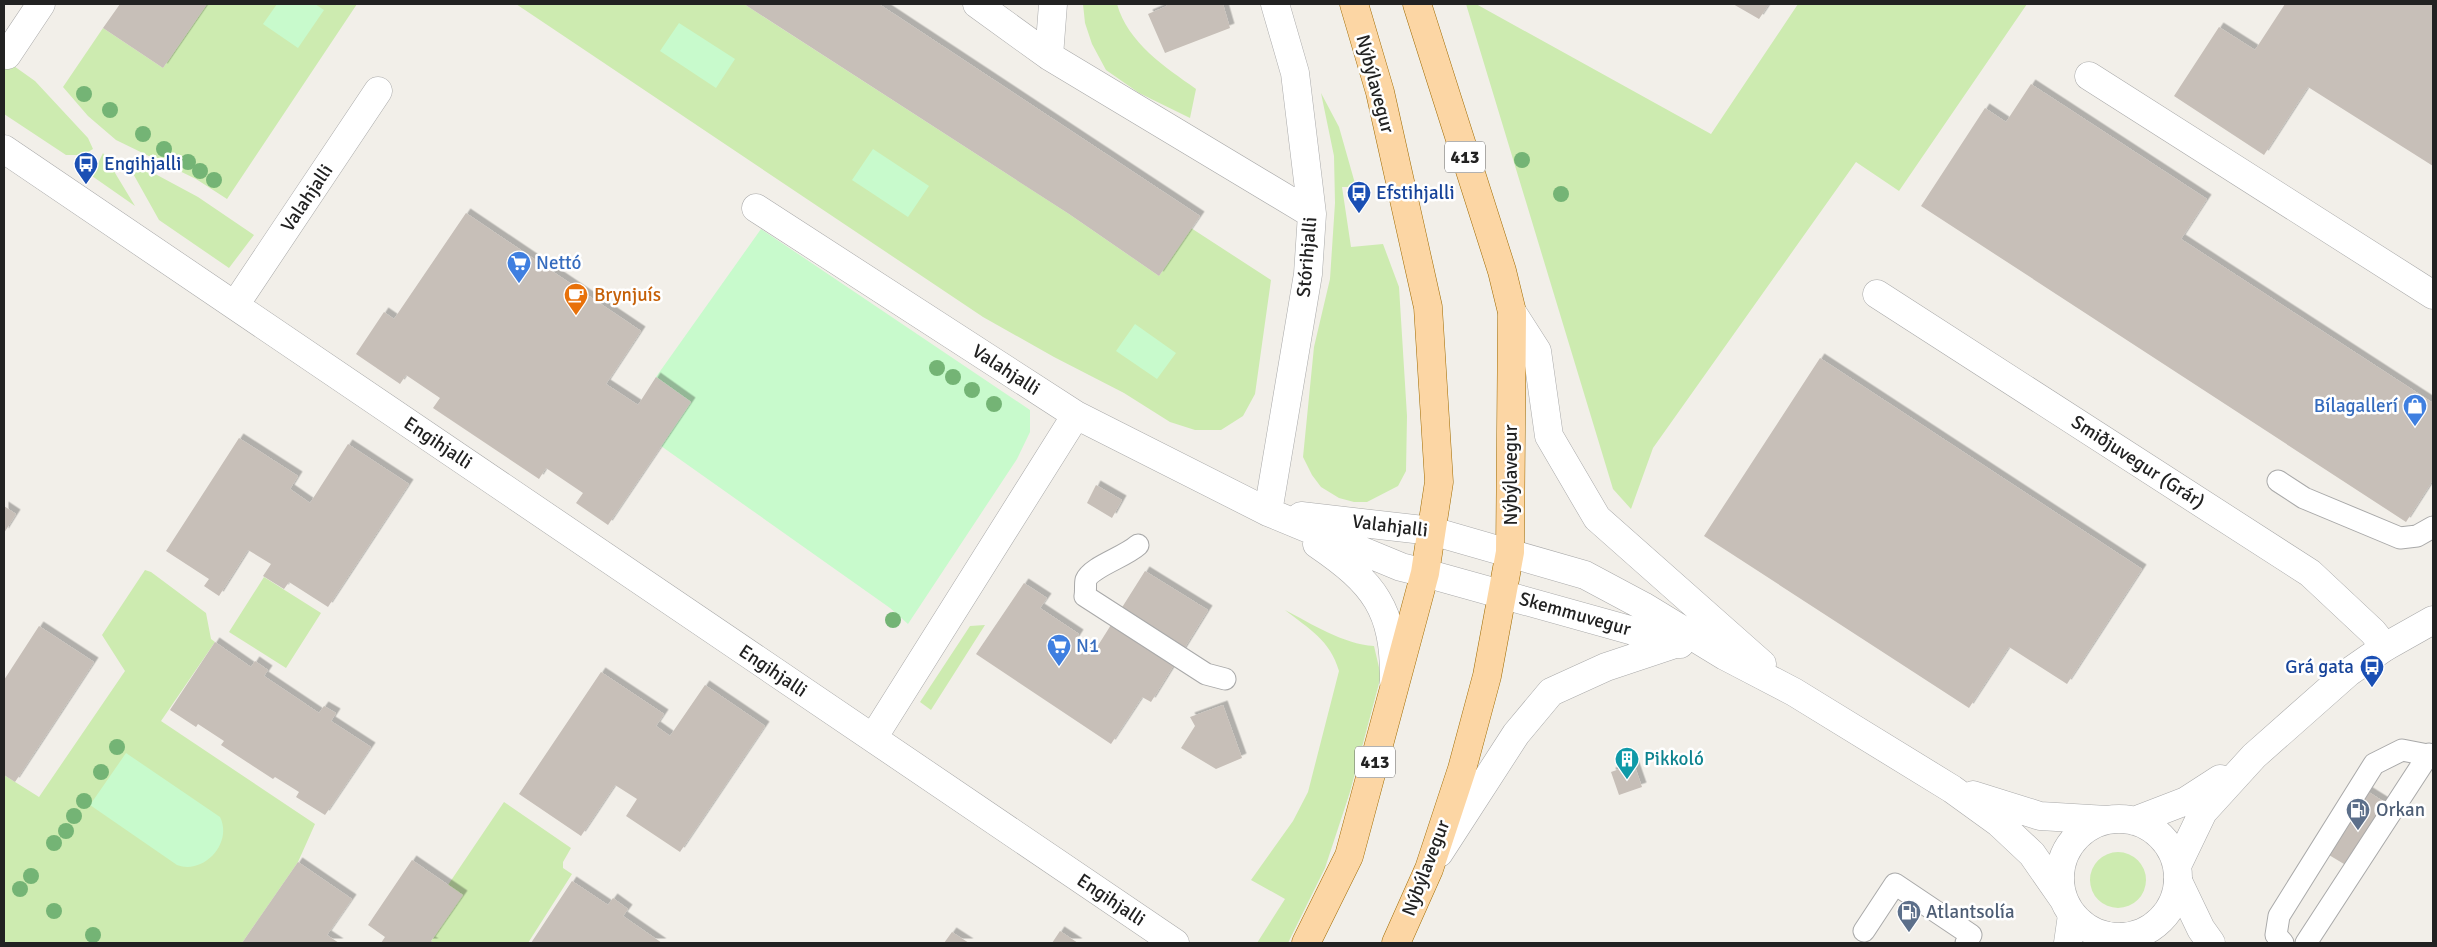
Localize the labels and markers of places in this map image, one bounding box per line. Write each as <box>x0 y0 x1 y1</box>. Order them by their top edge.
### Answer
bus stop icon: Engihjalli <box>73 151 99 185</box>
place label: Engihjalli <box>104 152 182 176</box>
bus stop icon: Efstihjalli <box>1346 180 1372 214</box>
place label: Efstihjalli <box>1376 181 1455 205</box>
supermarket icon: Nettó <box>506 250 532 284</box>
place label: Nettó <box>536 251 582 275</box>
cafe icon: Brynjuís <box>563 282 589 316</box>
place label: Brynjuís <box>594 283 661 307</box>
shop icon: Bílagallerí <box>2402 393 2428 427</box>
place label: Bílagallerí <box>2314 394 2399 418</box>
supermarket icon: N1 <box>1046 633 1072 667</box>
place label: N1 <box>1076 634 1099 658</box>
bus stop icon: Grá gata <box>2359 654 2385 688</box>
place label: Grá gata <box>2285 655 2354 679</box>
building icon: Pikkoló <box>1614 746 1640 780</box>
place label: Pikkoló <box>1644 747 1704 771</box>
fuel station icon: Orkan <box>2345 797 2371 831</box>
place label: Orkan <box>2376 798 2425 822</box>
fuel station icon: Atlantsolía <box>1896 899 1922 933</box>
place label: Atlantsolía <box>1926 900 2015 924</box>

